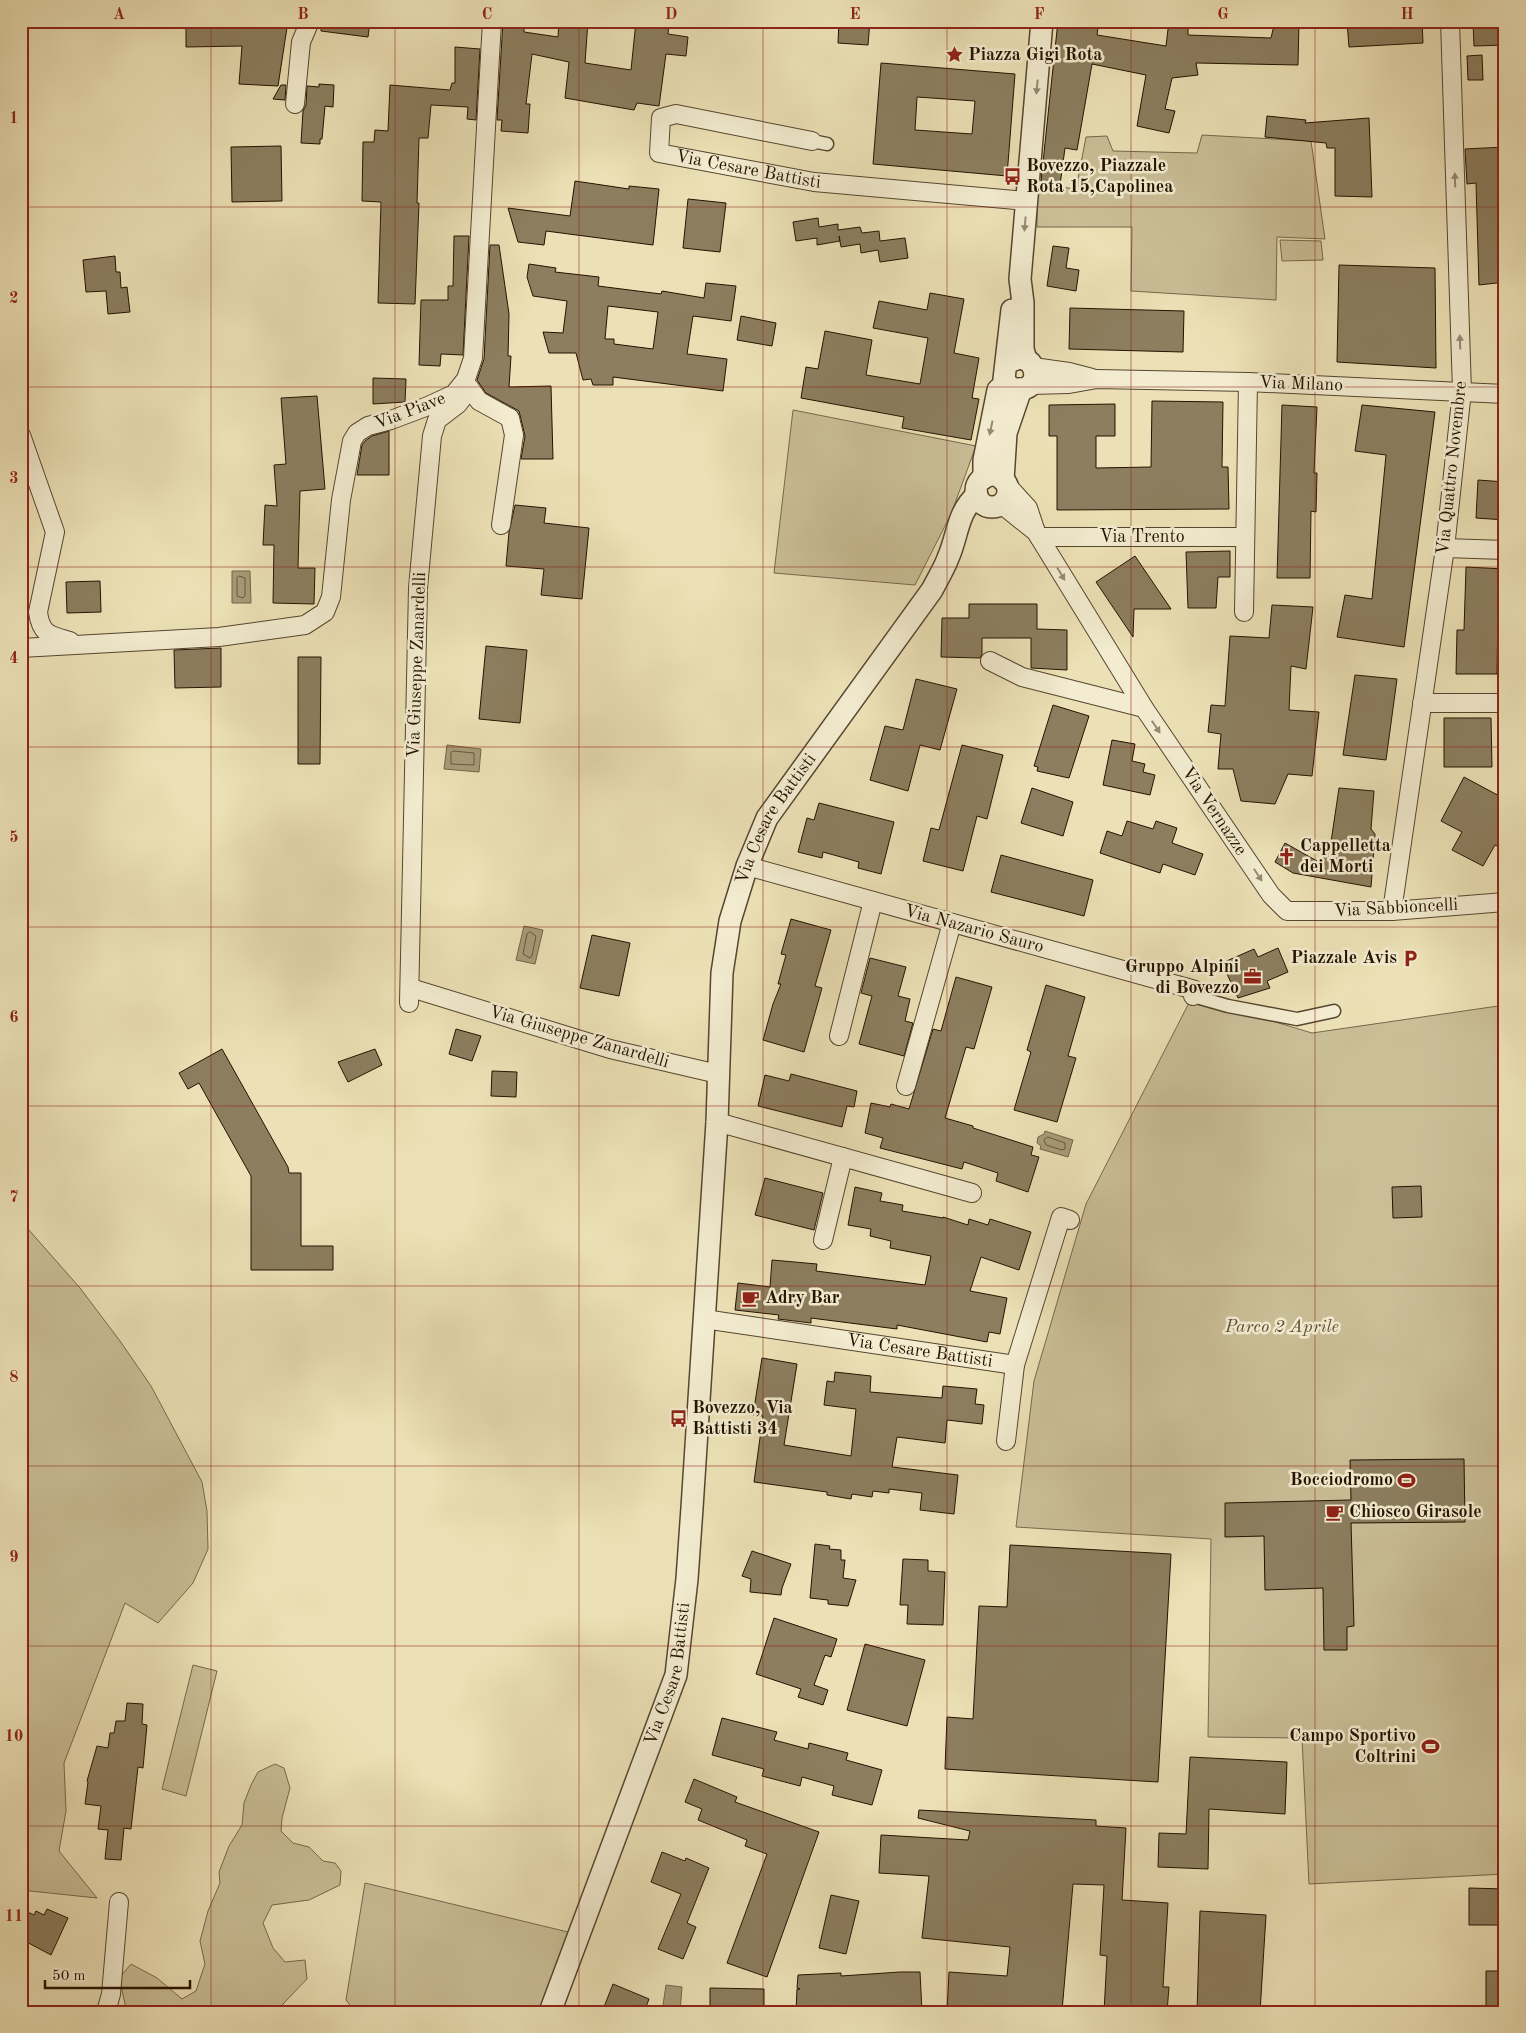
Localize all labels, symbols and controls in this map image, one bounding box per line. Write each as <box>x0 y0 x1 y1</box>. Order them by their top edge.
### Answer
text: A <box>113 7 125 23</box>
text: B <box>297 7 309 23</box>
text: C <box>482 7 492 23</box>
text: D <box>665 7 677 23</box>
text: E <box>849 7 861 23</box>
text: F <box>1034 7 1045 23</box>
text: G <box>1217 7 1229 23</box>
text: H <box>1400 7 1414 23</box>
place icon: Piazza Gigi Rota <box>944 45 964 65</box>
place label: Piazza Gigi Rota <box>968 46 1102 64</box>
one-way arrow <box>1033 80 1041 96</box>
text: 1 <box>9 111 19 127</box>
street label: Via Cesare Battisti <box>674 147 822 192</box>
place label: Bovezzo, Piazzale Rota 15,Capolinea <box>1026 157 1173 196</box>
bus stop icon: Bovezzo, Piazzale Rota 15,Capolinea <box>1002 166 1022 186</box>
one-way arrow <box>1451 171 1459 187</box>
one-way arrow <box>1021 216 1029 232</box>
text: 2 <box>9 291 19 307</box>
one-way arrow <box>1456 334 1464 350</box>
street label: Via Milano <box>1259 374 1343 394</box>
street label: Via Quattro Novembre <box>1434 380 1470 556</box>
street label: Via Piave <box>372 389 448 433</box>
one-way arrow <box>987 420 995 435</box>
text: 3 <box>9 471 19 487</box>
street label: Via Trento <box>1099 528 1185 546</box>
one-way arrow <box>1057 567 1066 580</box>
street label: Via Giuseppe Zanardelli <box>405 571 429 758</box>
text: 4 <box>9 651 19 667</box>
one-way arrow <box>1151 720 1161 733</box>
street label: Via Cesare Battisti <box>733 750 820 886</box>
street label: Via Vernazze <box>1178 763 1250 859</box>
text: 5 <box>9 830 19 846</box>
place label: Cappelletta dei Morti <box>1300 837 1391 876</box>
church icon: Cappelletta dei Morti <box>1276 846 1296 866</box>
one-way arrow <box>1253 869 1263 882</box>
street label: Via Sabbioncelli <box>1333 896 1459 920</box>
street label: Via Nazario Sauro <box>902 902 1046 956</box>
parking icon: Piazzale Avis <box>1401 948 1421 968</box>
place label: Piazzale Avis <box>1290 949 1397 967</box>
place label: Gruppo Alpini di Bovezzo <box>1125 958 1239 997</box>
office icon: Gruppo Alpini di Bovezzo <box>1243 967 1263 987</box>
street label: Via Giuseppe Zanardelli <box>487 1003 671 1071</box>
text: 6 <box>9 1010 19 1026</box>
text: 7 <box>9 1190 19 1206</box>
cafe icon: Adry Bar <box>741 1288 761 1308</box>
place label: Adry Bar <box>765 1289 840 1307</box>
park label: Parco 2 Aprile <box>1224 1318 1339 1336</box>
street label: Via Cesare Battisti <box>845 1331 994 1371</box>
text: 8 <box>9 1370 19 1386</box>
place label: Bovezzo, Via Battisti 34 <box>692 1399 793 1438</box>
bus stop icon: Bovezzo, Via Battisti 34 <box>668 1408 688 1428</box>
sports icon: Bocciodromo <box>1397 1470 1417 1490</box>
place label: Bocciodromo <box>1290 1471 1393 1489</box>
cafe icon: Chiosco Girasole <box>1325 1502 1345 1522</box>
place label: Chiosco Girasole <box>1349 1503 1482 1521</box>
text: 9 <box>9 1550 19 1566</box>
street label: Via Cesare Battisti <box>641 1601 693 1748</box>
place label: Campo Sportivo Coltrini <box>1289 1727 1416 1766</box>
text: 10 <box>5 1729 23 1745</box>
sports icon: Campo Sportivo Coltrini <box>1420 1736 1440 1756</box>
text: 11 <box>5 1909 23 1925</box>
scale bar <box>45 1958 190 1990</box>
text: 50 m <box>52 1969 86 1984</box>

